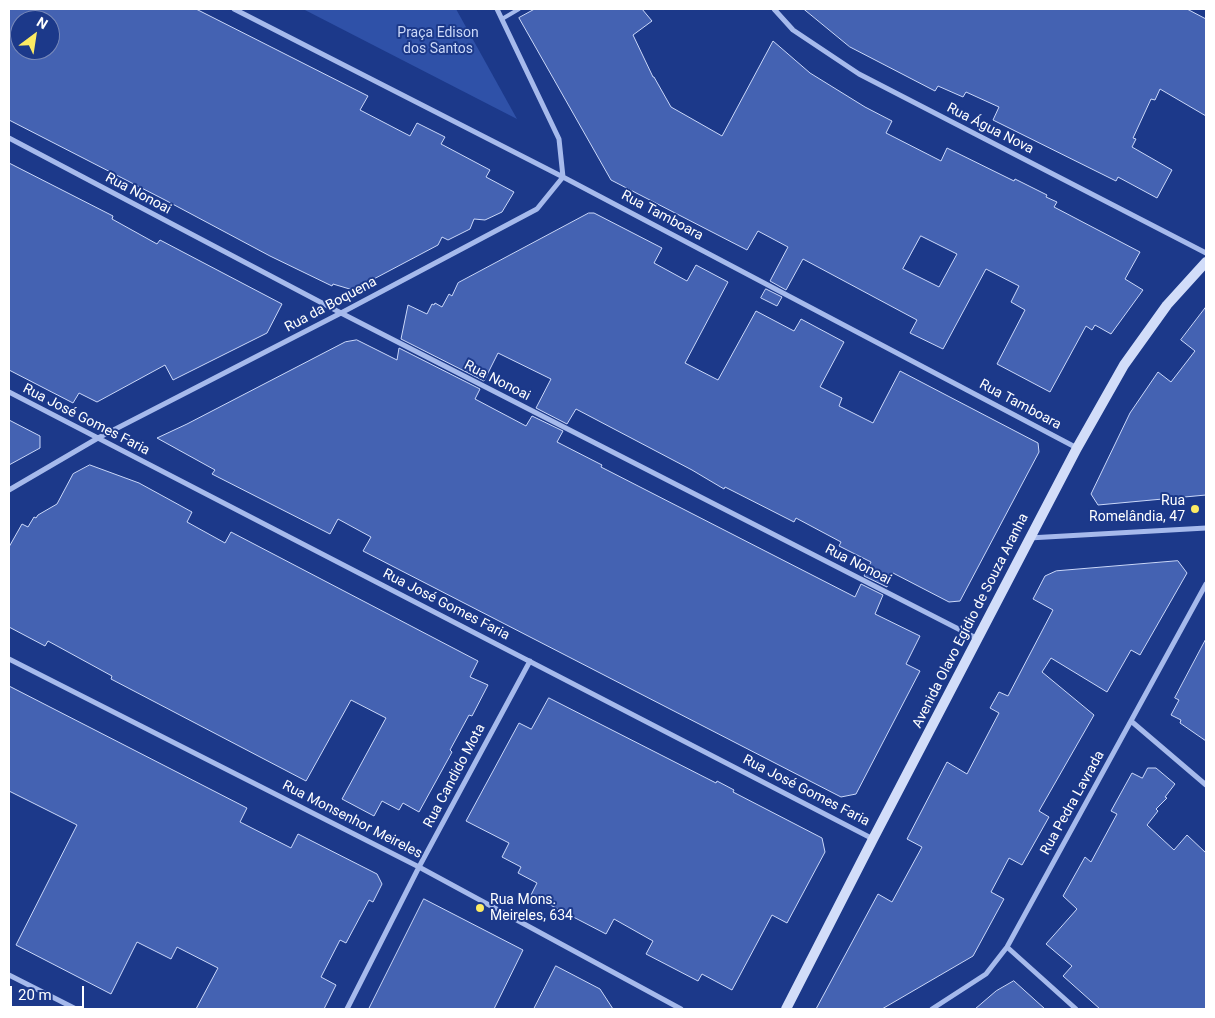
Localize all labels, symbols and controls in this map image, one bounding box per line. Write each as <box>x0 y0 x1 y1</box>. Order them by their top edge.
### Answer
north arrow <box>10 10 60 60</box>
text: N <box>34 14 51 32</box>
park label: Praça Edison dos Santos <box>397 25 479 58</box>
street label: Rua Água Nova <box>944 100 1036 158</box>
street label: Rua Nonoai <box>102 170 174 218</box>
street label: Rua Tamboara <box>618 187 706 245</box>
street label: Rua da Boquena <box>282 274 380 336</box>
street label: Rua Nonoai <box>461 357 533 405</box>
street label: Rua Tamboara <box>976 376 1064 434</box>
street label: Rua José Gomes Faria <box>20 381 152 459</box>
place label: Rua Romelândia, 47 <box>1089 493 1185 526</box>
marker: Rua Romelândia, 47 <box>1189 503 1201 515</box>
street label: Avenida Olavo Egídio de Souza Aranha <box>909 511 1033 731</box>
street label: Rua Nonoai <box>822 541 894 589</box>
street label: Rua José Gomes Faria <box>380 566 512 644</box>
street label: Rua Candido Mota <box>421 721 489 831</box>
street label: Rua Pedra Lavrada <box>1037 748 1109 858</box>
street label: Rua José Gomes Faria <box>740 752 872 830</box>
street label: Rua Monsenhor Meireles <box>279 777 425 863</box>
place label: Rua Mons. Meireles, 634 <box>490 892 573 924</box>
marker: Rua Mons. Meireles, 634 <box>474 902 486 914</box>
scale bar <box>12 976 86 1008</box>
text: 20 m <box>18 986 52 1004</box>

